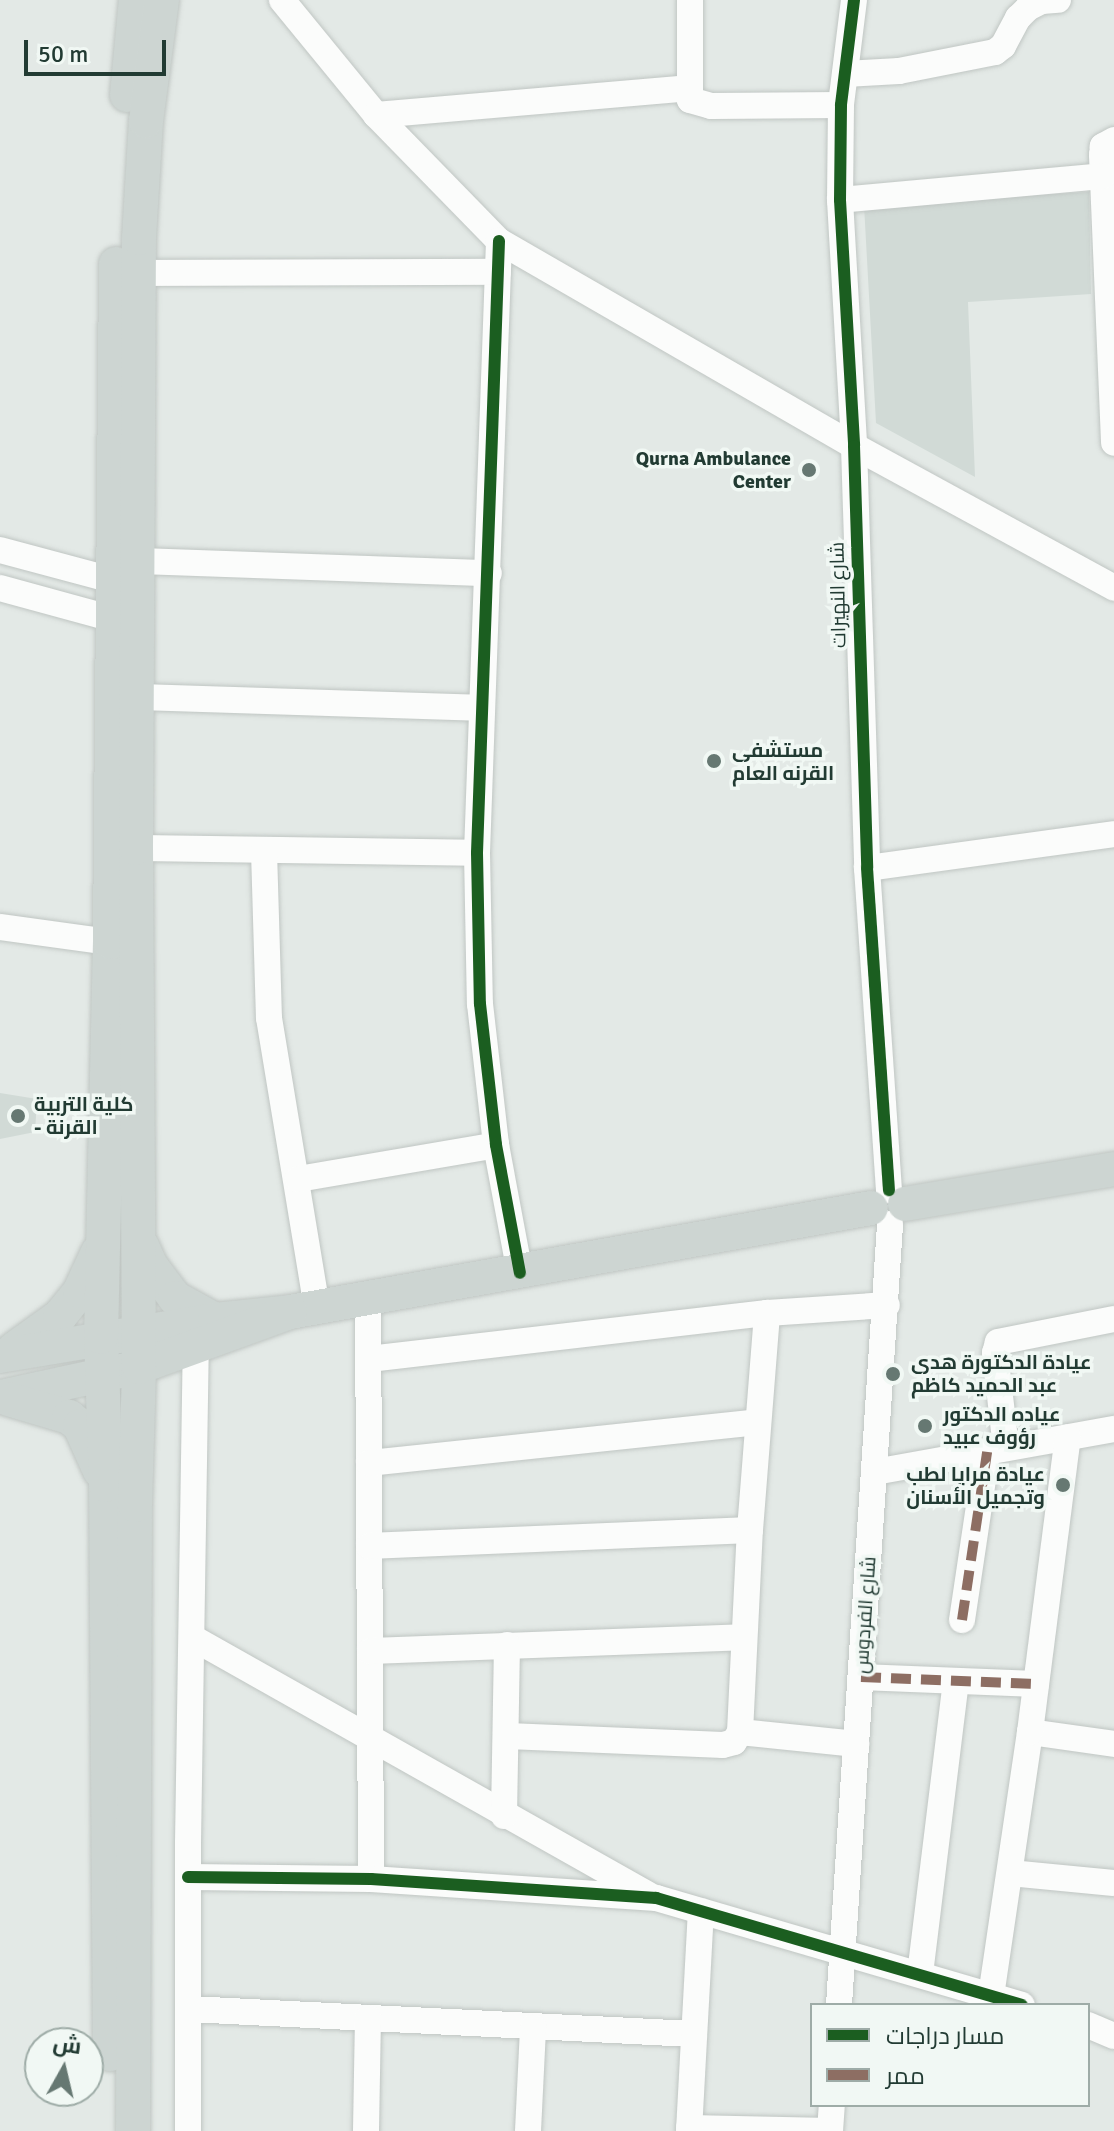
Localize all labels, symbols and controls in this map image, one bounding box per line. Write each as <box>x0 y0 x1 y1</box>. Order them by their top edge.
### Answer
scale bar <box>28 24 170 74</box>
text: 50 m <box>38 39 88 69</box>
place label: Qurna Ambulance Center <box>636 446 791 493</box>
marker: Qurna Ambulance Center <box>798 459 820 481</box>
street label: شارع النهيرات <box>825 542 851 648</box>
place label: مستشفى القرنه العام <box>732 738 834 785</box>
marker: مستشفى القرنه العام <box>703 750 725 772</box>
place label: كلية التربية - القرنة <box>34 1092 133 1139</box>
marker: كلية التربية - القرنة <box>9 1107 27 1125</box>
place label: عيادة الدكتورة هدى عبد الحميد كاظم <box>911 1350 1092 1397</box>
marker: عيادة الدكتورة هدى عبد الحميد كاظم <box>882 1363 904 1385</box>
place label: عياده الدكتور رؤوف عبيد <box>943 1402 1061 1449</box>
marker: عياده الدكتور رؤوف عبيد <box>914 1415 936 1437</box>
place label: عيادة مرايا لطب وتجميل الأسنان <box>906 1462 1045 1509</box>
marker: عيادة مرايا لطب وتجميل الأسنان <box>1052 1474 1074 1496</box>
street label: شارع الفردوس <box>849 1556 881 1674</box>
legend <box>810 2003 1090 2107</box>
text: مسار دراجات <box>886 2021 1004 2051</box>
north arrow <box>24 2027 104 2107</box>
text: ش <box>51 2029 83 2060</box>
text: ممر <box>886 2061 925 2091</box>

